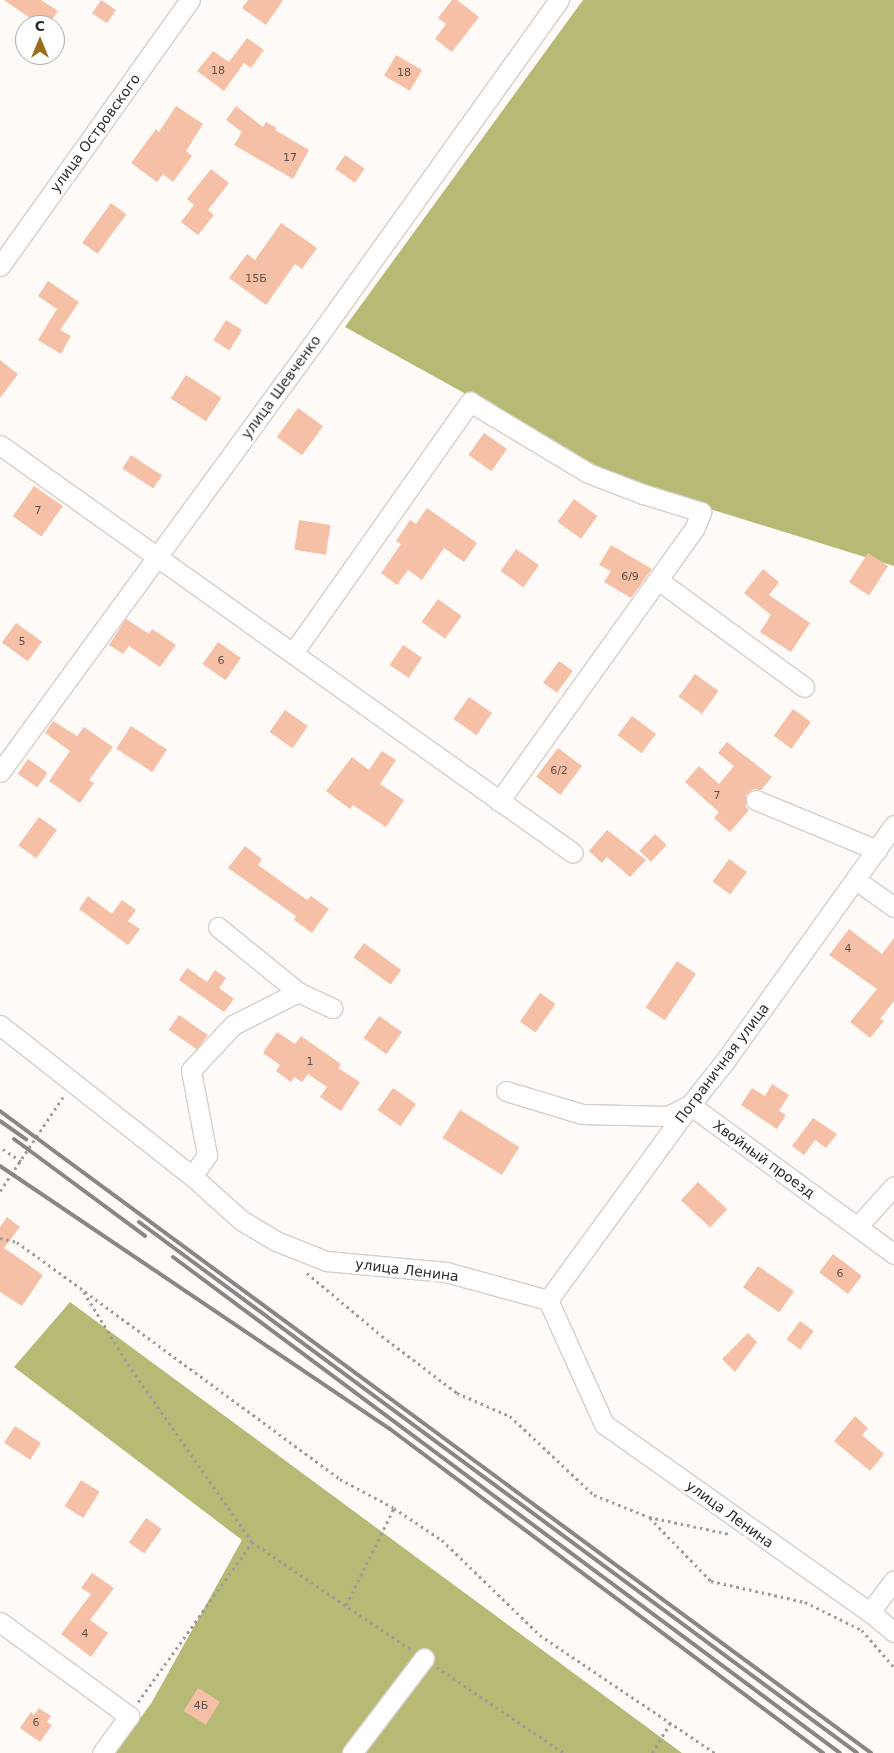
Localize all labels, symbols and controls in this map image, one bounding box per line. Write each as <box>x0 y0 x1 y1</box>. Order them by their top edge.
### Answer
north arrow <box>15 15 65 65</box>
text: С <box>35 18 45 34</box>
house number: 18 <box>211 64 225 78</box>
house number: 18 <box>397 66 411 80</box>
street label: улица Островского <box>46 71 144 195</box>
house number: 17 <box>283 151 297 165</box>
house number: 15Б <box>245 272 267 286</box>
street label: улица Шевченко <box>238 332 324 442</box>
house number: 7 <box>35 504 41 518</box>
house number: 6/9 <box>621 570 639 584</box>
house number: 5 <box>19 635 25 649</box>
house number: 6 <box>218 654 224 668</box>
house number: 6/2 <box>550 764 568 778</box>
house number: 7 <box>714 789 720 803</box>
house number: 4 <box>845 942 851 956</box>
street label: Пограничная улица <box>672 1000 772 1126</box>
house number: 1 <box>307 1055 313 1069</box>
street label: Хвойный проезд <box>710 1116 818 1202</box>
street label: улица Ленина <box>354 1255 460 1285</box>
house number: 6 <box>837 1267 843 1281</box>
street label: улица Ленина <box>683 1477 777 1551</box>
house number: 4 <box>82 1627 88 1641</box>
house number: 4Б <box>194 1699 208 1713</box>
house number: 6 <box>33 1716 39 1730</box>

